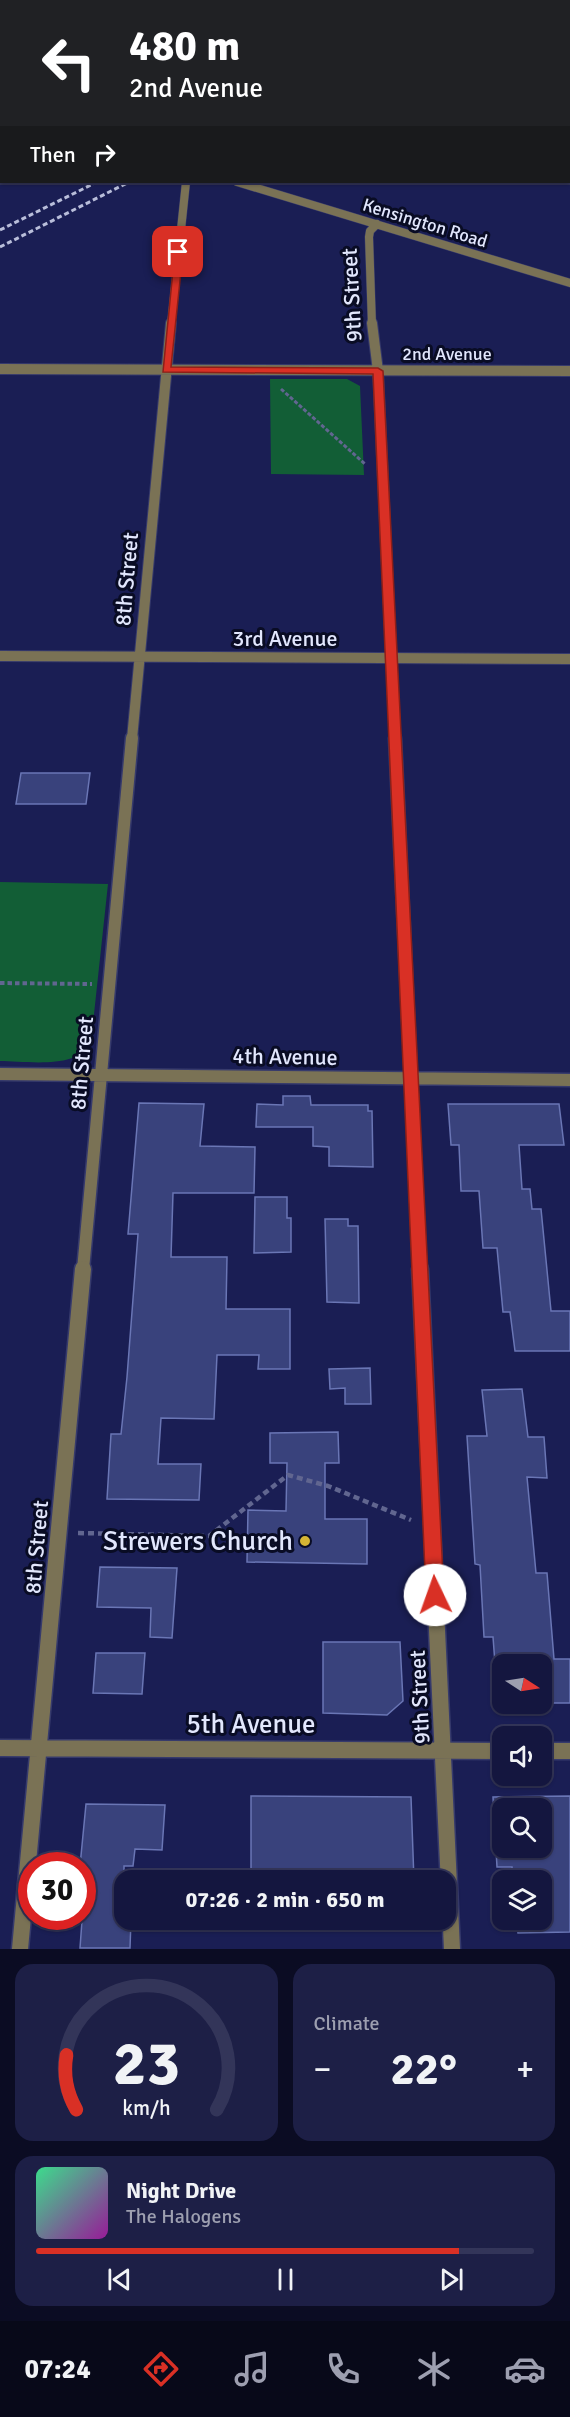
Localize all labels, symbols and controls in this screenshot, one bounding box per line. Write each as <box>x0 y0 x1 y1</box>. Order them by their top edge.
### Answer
text: 480 m <box>129 21 240 72</box>
icon: left <box>30 24 108 102</box>
text: 2nd Avenue <box>129 72 263 105</box>
icon: right <box>88 138 121 171</box>
text: Then <box>30 141 76 168</box>
street label: Kensington Road <box>360 194 490 252</box>
pin <box>152 226 203 277</box>
icon: arrive <box>161 235 194 268</box>
street label: 9th Street <box>336 247 367 342</box>
street label: 2nd Avenue <box>402 343 492 365</box>
street label: 8th Street <box>109 531 144 627</box>
street label: 3rd Avenue <box>232 625 338 652</box>
street label: 8th Street <box>64 1015 99 1111</box>
street label: 4th Avenue <box>232 1042 338 1071</box>
street label: 8th Street <box>19 1499 54 1595</box>
place label: Strewers Church <box>103 1525 293 1558</box>
marker: Strewers Church <box>298 1534 312 1548</box>
position arrow <box>403 1563 467 1627</box>
street label: 9th Street <box>404 1649 435 1744</box>
north arrow <box>492 1654 552 1714</box>
map controls <box>492 1654 552 1930</box>
street label: 5th Avenue <box>186 1708 316 1741</box>
button: sound <box>492 1726 552 1786</box>
button: search <box>492 1798 552 1858</box>
speed limit sign: 30 <box>18 1852 96 1930</box>
button: layers <box>492 1870 552 1930</box>
text: 07:26 · 2 min · 650 m <box>185 1886 385 1913</box>
text: Climate <box>314 2011 379 2036</box>
text: 23 <box>113 2025 180 2102</box>
text: 22° <box>390 2042 457 2097</box>
text: − <box>314 2049 331 2090</box>
text: + <box>516 2049 534 2090</box>
text: km/h <box>122 2095 171 2121</box>
text: Night Drive <box>126 2177 236 2204</box>
text: The Halogens <box>126 2204 241 2229</box>
icon: previous <box>103 2263 136 2296</box>
icon: pause <box>269 2263 302 2296</box>
icon: next <box>435 2263 468 2296</box>
icon: directions <box>140 2348 182 2390</box>
icon: music <box>231 2348 273 2390</box>
icon: phone <box>322 2348 364 2390</box>
icon: climate <box>413 2348 455 2390</box>
icon: car <box>504 2348 546 2390</box>
text: 07:24 <box>24 2353 91 2386</box>

